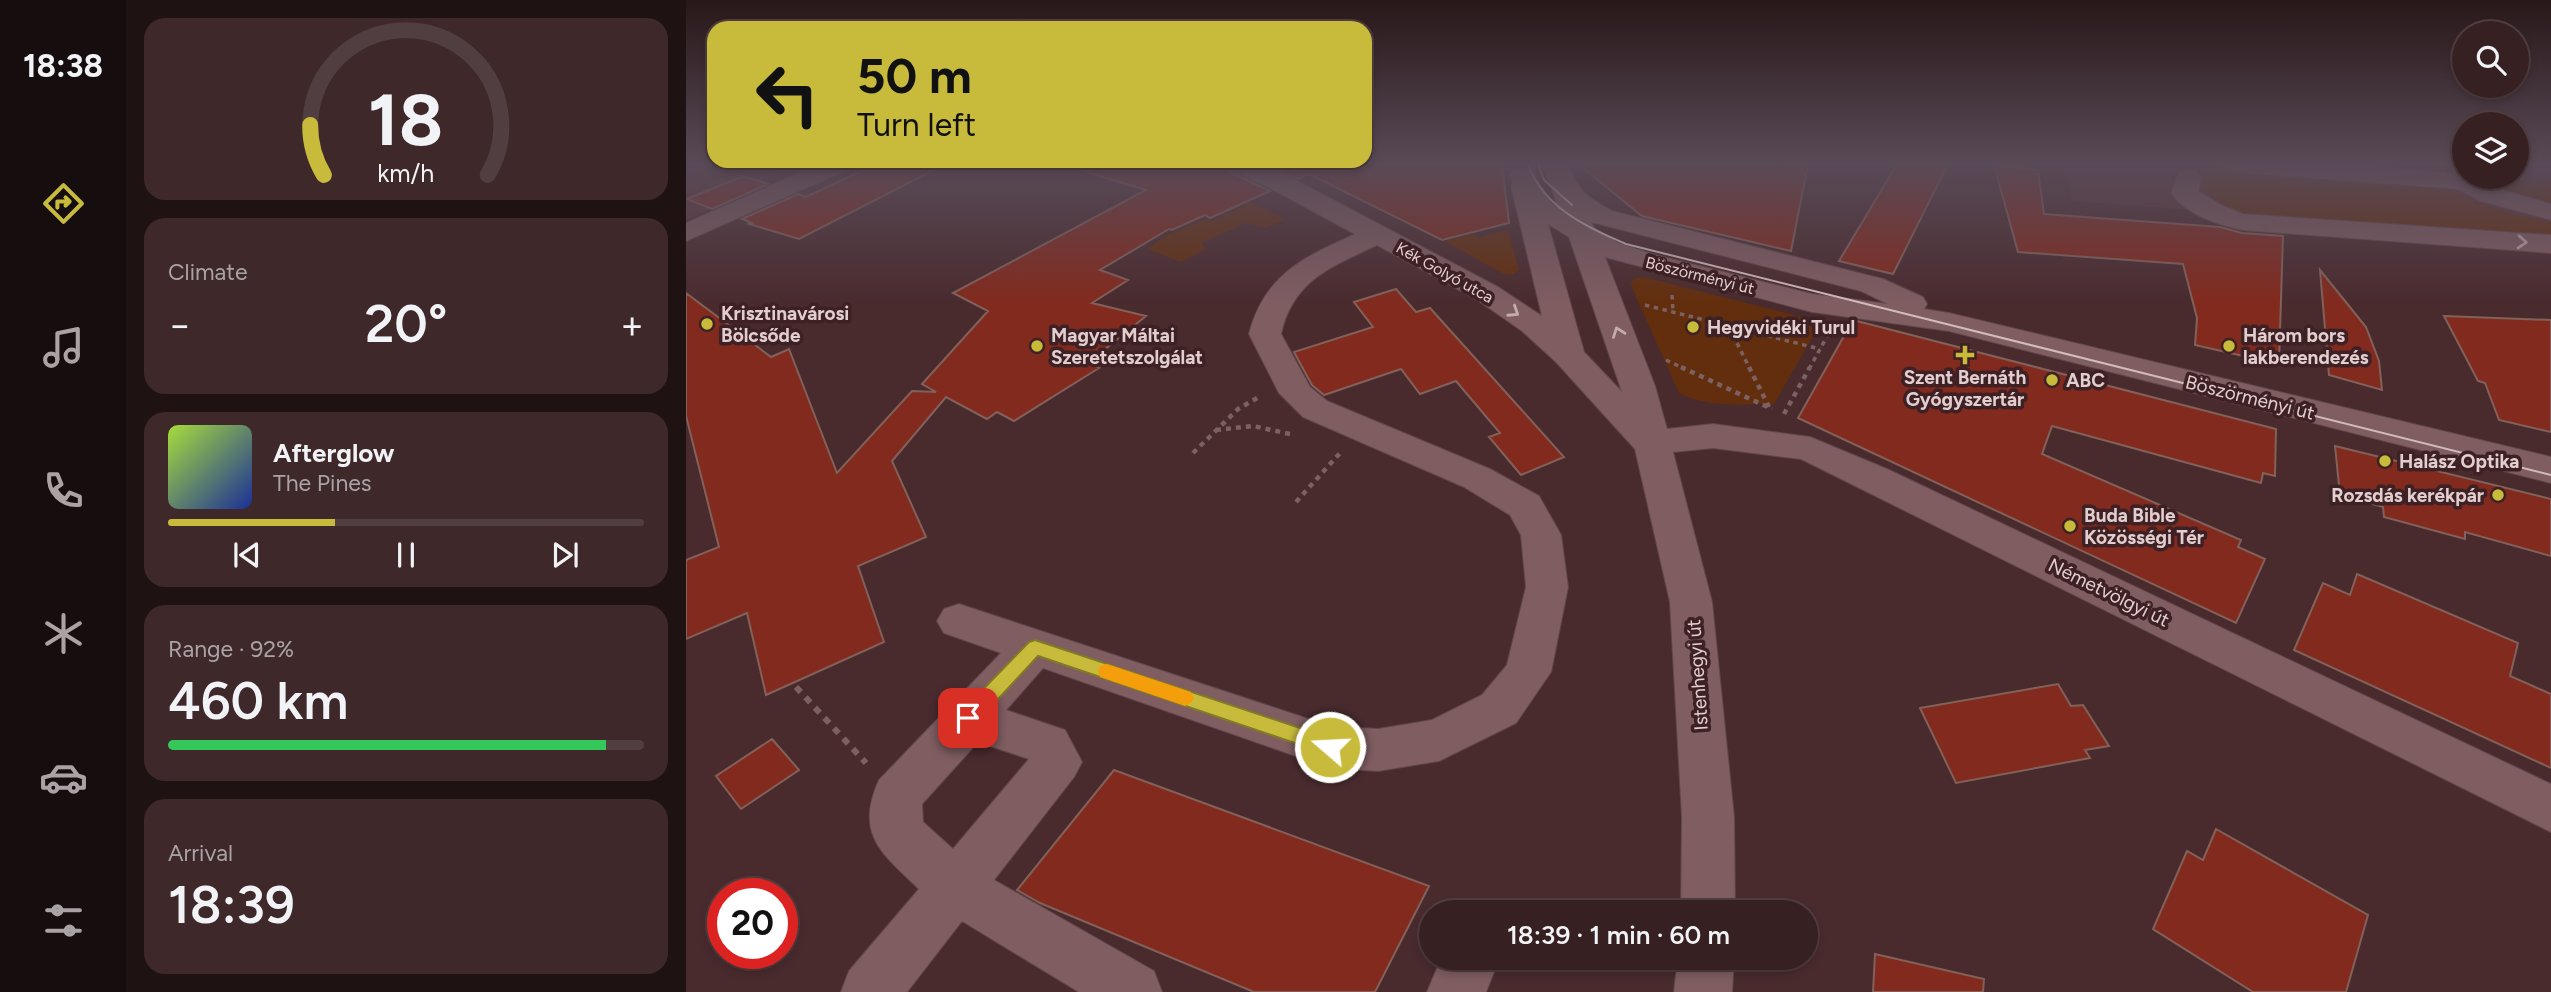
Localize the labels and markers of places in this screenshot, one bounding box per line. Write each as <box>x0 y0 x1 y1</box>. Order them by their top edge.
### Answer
place label: Krisztinavárosi Bölcsőde <box>721 302 849 347</box>
marker: Krisztinavárosi Bölcsőde <box>699 316 715 332</box>
place label: Hegyvidéki Turul <box>1707 316 1855 339</box>
marker: Hegyvidéki Turul <box>1685 319 1701 335</box>
place label: Magyar Máltai Szeretetszolgálat <box>1051 324 1203 369</box>
place label: Három bors lakberendezés <box>2243 324 2369 369</box>
marker: Magyar Máltai Szeretetszolgálat <box>1029 338 1045 354</box>
marker: Három bors lakberendezés <box>2221 338 2237 354</box>
marker: Szent Bernáth Gyógyszertár <box>1957 347 1973 363</box>
place label: Szent Bernáth Gyógyszertár <box>1904 366 2026 411</box>
place label: ABC <box>2066 369 2105 392</box>
marker: ABC <box>2044 372 2060 388</box>
place label: Halász Optika <box>2399 450 2519 473</box>
marker: Halász Optika <box>2377 453 2393 469</box>
place label: Rozsdás kerékpár <box>2331 484 2484 507</box>
marker: Rozsdás kerékpár <box>2490 487 2506 503</box>
place label: Buda Bible Közösségi Tér <box>2084 504 2204 549</box>
marker: Buda Bible Közösségi Tér <box>2062 518 2078 534</box>
pin <box>938 688 998 748</box>

